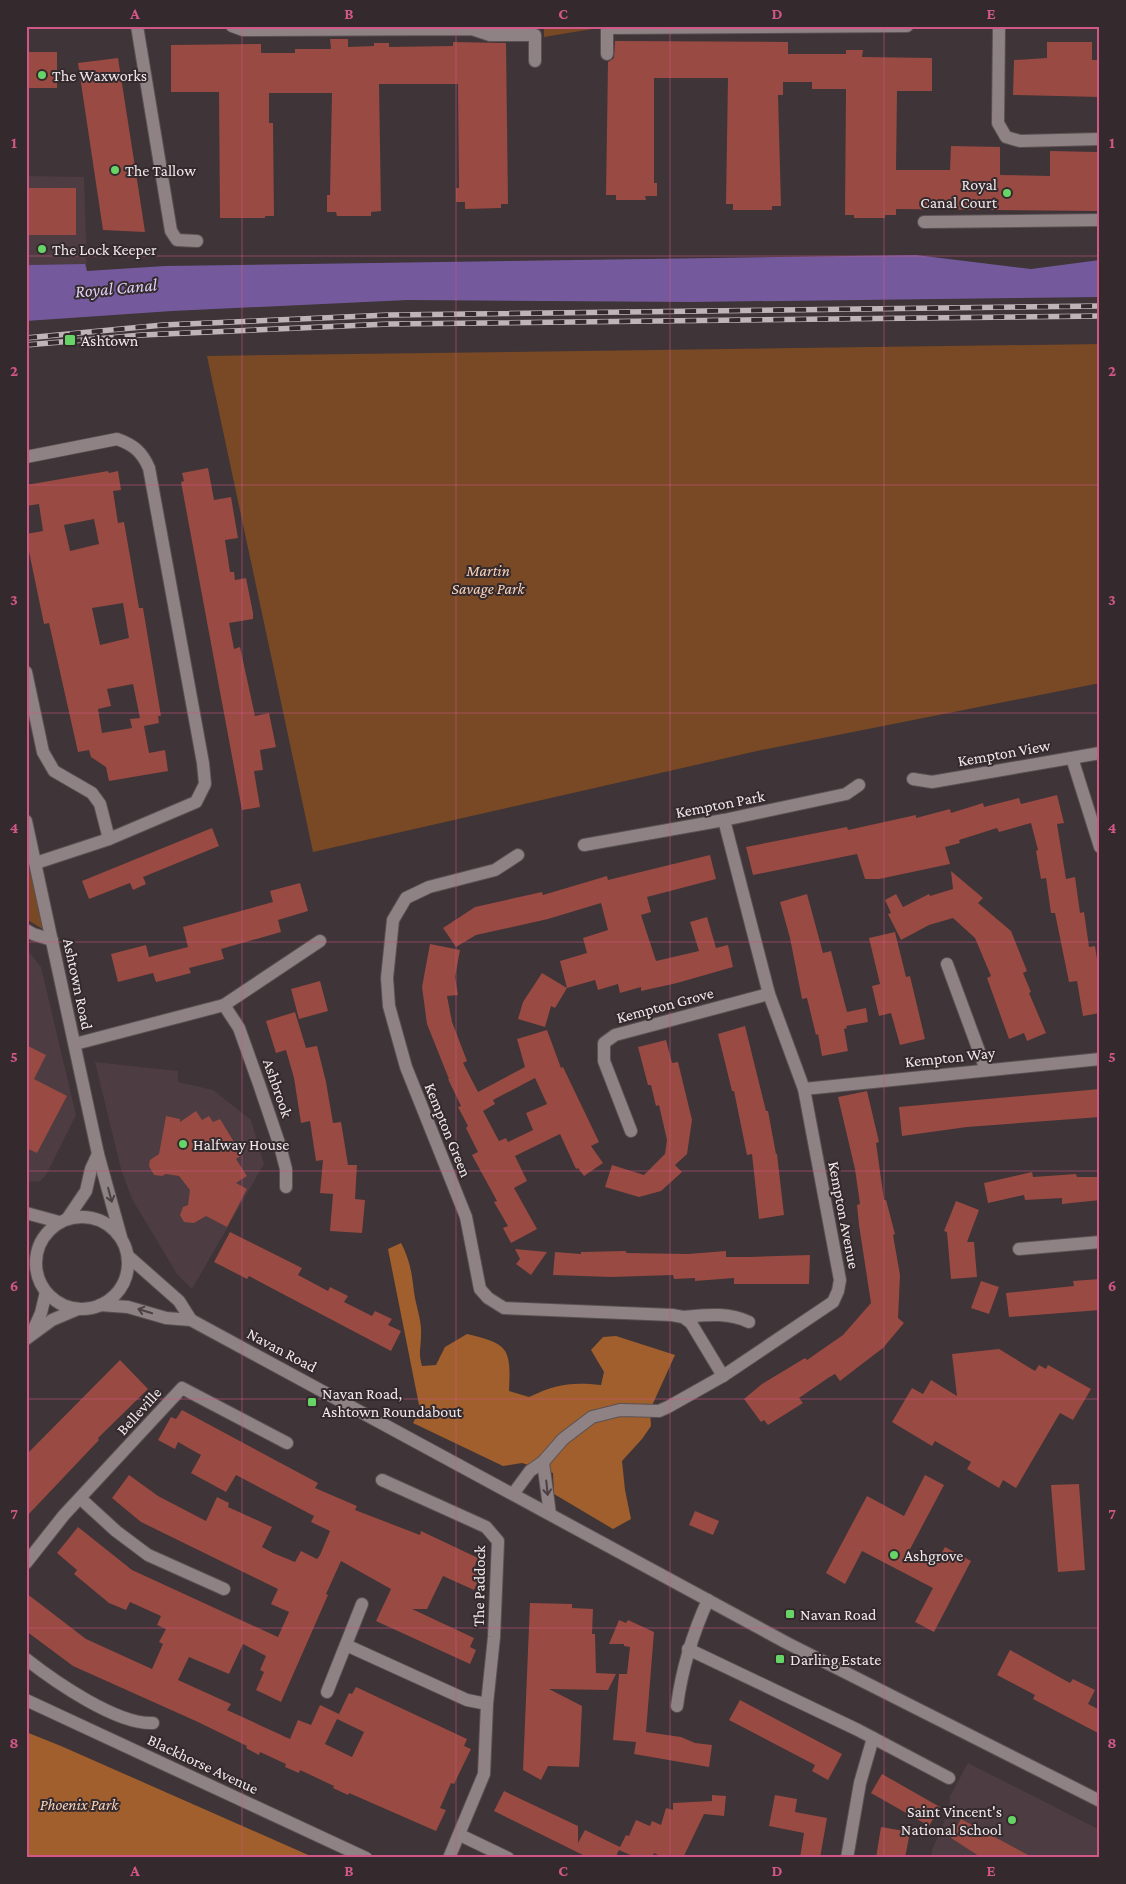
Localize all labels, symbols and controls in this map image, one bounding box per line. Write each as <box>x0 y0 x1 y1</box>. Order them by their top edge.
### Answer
text: A <box>129 5 140 22</box>
text: B <box>344 5 354 22</box>
text: C <box>558 5 568 22</box>
text: D <box>771 5 783 22</box>
text: E <box>986 5 996 22</box>
place label: The Waxworks <box>52 67 147 84</box>
marker: The Waxworks <box>36 69 48 81</box>
text: 1 <box>11 134 17 151</box>
text: 1 <box>1109 134 1115 151</box>
place label: The Tallow <box>125 162 196 179</box>
marker: The Tallow <box>109 164 121 176</box>
place label: Royal Canal Court <box>920 176 998 211</box>
marker: Royal Canal Court <box>1001 187 1013 199</box>
place label: The Lock Keeper <box>52 241 157 259</box>
marker: The Lock Keeper <box>36 243 48 255</box>
water label: Royal Canal <box>74 274 158 302</box>
place label: Ashtown <box>81 332 139 349</box>
marker: Ashtown <box>63 333 77 347</box>
text: 2 <box>10 362 18 379</box>
text: 2 <box>1108 362 1116 379</box>
park label: Martin Savage Park <box>451 562 526 598</box>
text: 3 <box>10 591 18 608</box>
text: 3 <box>1108 591 1116 608</box>
street label: Kempton View <box>956 736 1052 771</box>
street label: Kempton Park <box>674 787 767 822</box>
text: 4 <box>10 819 19 836</box>
text: 4 <box>1108 819 1117 836</box>
street label: Ashtown Road <box>60 937 96 1032</box>
street label: Kempton Grove <box>615 984 716 1027</box>
street label: Kempton Way <box>904 1044 997 1071</box>
text: 5 <box>10 1048 18 1065</box>
text: 5 <box>1108 1048 1116 1065</box>
street label: Ashbrook <box>260 1056 296 1120</box>
street label: Kempton Green <box>420 1080 475 1180</box>
place label: Halfway House <box>193 1136 289 1154</box>
marker: Halfway House <box>177 1138 189 1150</box>
street label: Kempton Avenue <box>824 1160 863 1270</box>
one-way arrow <box>106 1187 116 1203</box>
text: 6 <box>10 1277 18 1294</box>
text: 6 <box>1108 1277 1116 1294</box>
one-way arrow <box>138 1306 154 1316</box>
street label: Navan Road <box>244 1325 320 1376</box>
street label: Belleville <box>113 1384 165 1438</box>
place label: Navan Road, Ashtown Roundabout <box>322 1385 463 1420</box>
marker: Navan Road, Ashtown Roundabout <box>306 1396 318 1408</box>
one-way arrow <box>542 1480 552 1496</box>
text: 7 <box>10 1505 18 1522</box>
text: 7 <box>1108 1505 1116 1522</box>
street label: The Paddock <box>470 1545 488 1627</box>
place label: Ashgrove <box>904 1547 963 1565</box>
marker: Ashgrove <box>888 1549 900 1561</box>
place label: Navan Road <box>800 1606 877 1623</box>
marker: Navan Road <box>784 1608 796 1620</box>
place label: Darling Estate <box>790 1651 881 1669</box>
marker: Darling Estate <box>774 1653 786 1665</box>
street label: Blackhorse Avenue <box>145 1731 261 1797</box>
text: 8 <box>9 1734 19 1751</box>
text: 8 <box>1107 1734 1117 1751</box>
park label: Phoenix Park <box>40 1796 119 1813</box>
place label: Saint Vincent's National School <box>901 1803 1002 1838</box>
marker: Saint Vincent's National School <box>1006 1814 1018 1826</box>
text: A <box>129 1862 140 1879</box>
text: B <box>344 1862 354 1879</box>
text: C <box>558 1862 568 1879</box>
text: D <box>771 1862 783 1879</box>
text: E <box>986 1862 996 1879</box>

